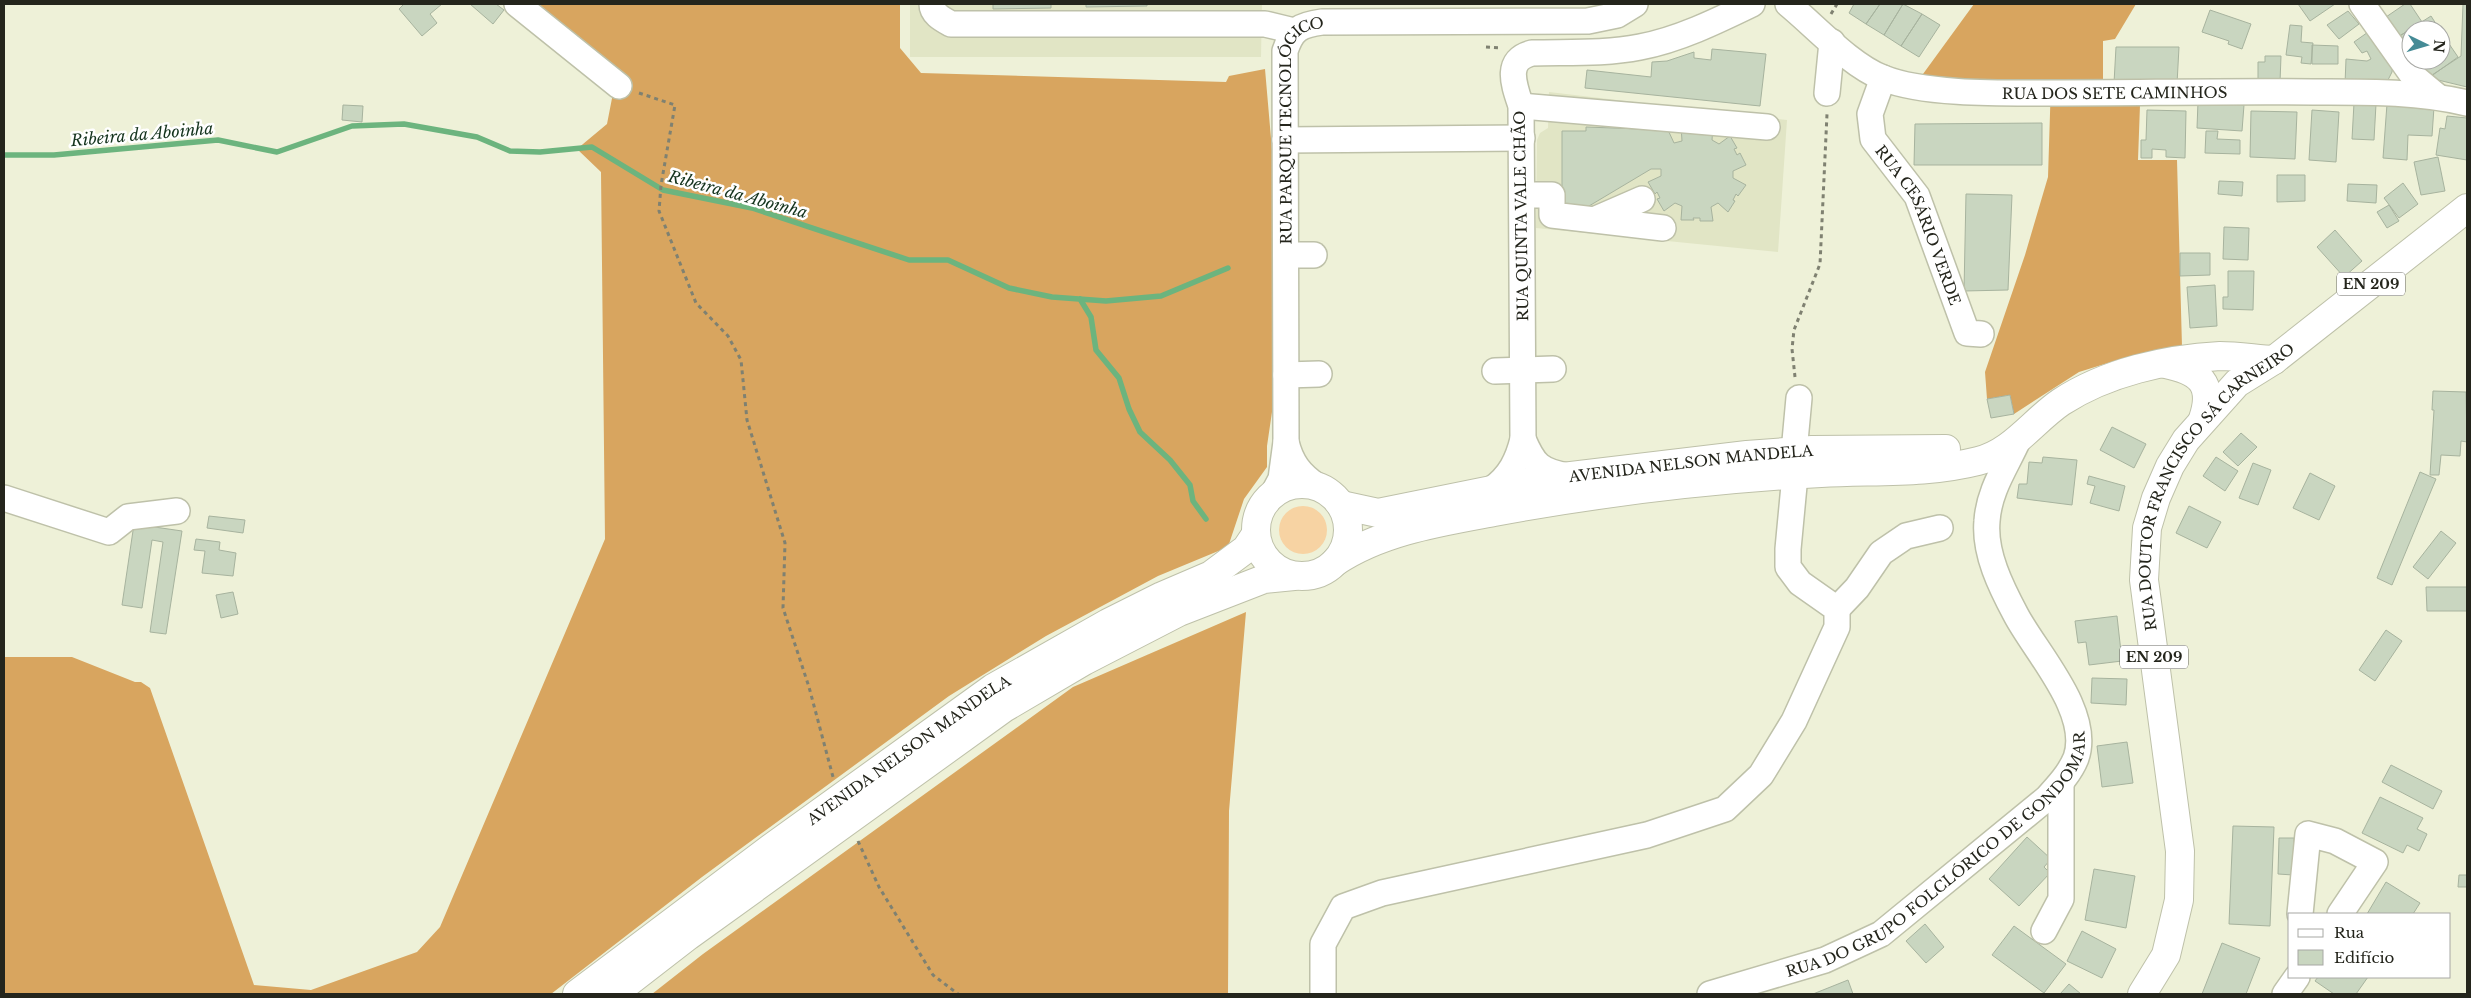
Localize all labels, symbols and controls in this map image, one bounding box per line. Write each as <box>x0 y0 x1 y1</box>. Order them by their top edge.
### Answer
street label: RUA PARQUE TECNOLÓGICO <box>1274 12 1325 244</box>
north arrow <box>2401 20 2451 70</box>
text: N <box>2429 39 2448 53</box>
street label: RUA DOS SETE CAMINHOS <box>2002 82 2227 103</box>
street label: RUA QUINTA VALE CHÃO <box>1510 110 1532 322</box>
water label: Ribeira da Aboinha <box>69 118 214 150</box>
street label: RUA CESÁRIO VERDE <box>1872 141 1965 308</box>
water label: Ribeira da Aboinha <box>665 166 810 222</box>
road number: EN 209 <box>2337 272 2405 296</box>
street label: RUA DOUTOR FRANCISCO SÁ CARNEIRO <box>2134 338 2298 632</box>
street label: AVENIDA NELSON MANDELA <box>1567 440 1814 486</box>
road number: EN 209 <box>2120 646 2188 669</box>
street label: AVENIDA NELSON MANDELA <box>802 670 1014 829</box>
street label: RUA DO GRUPO FOLCLÓRICO DE GONDOMAR <box>1783 730 2089 981</box>
legend <box>2288 913 2451 978</box>
text: Rua <box>2334 923 2365 942</box>
text: Edifício <box>2334 948 2395 967</box>

